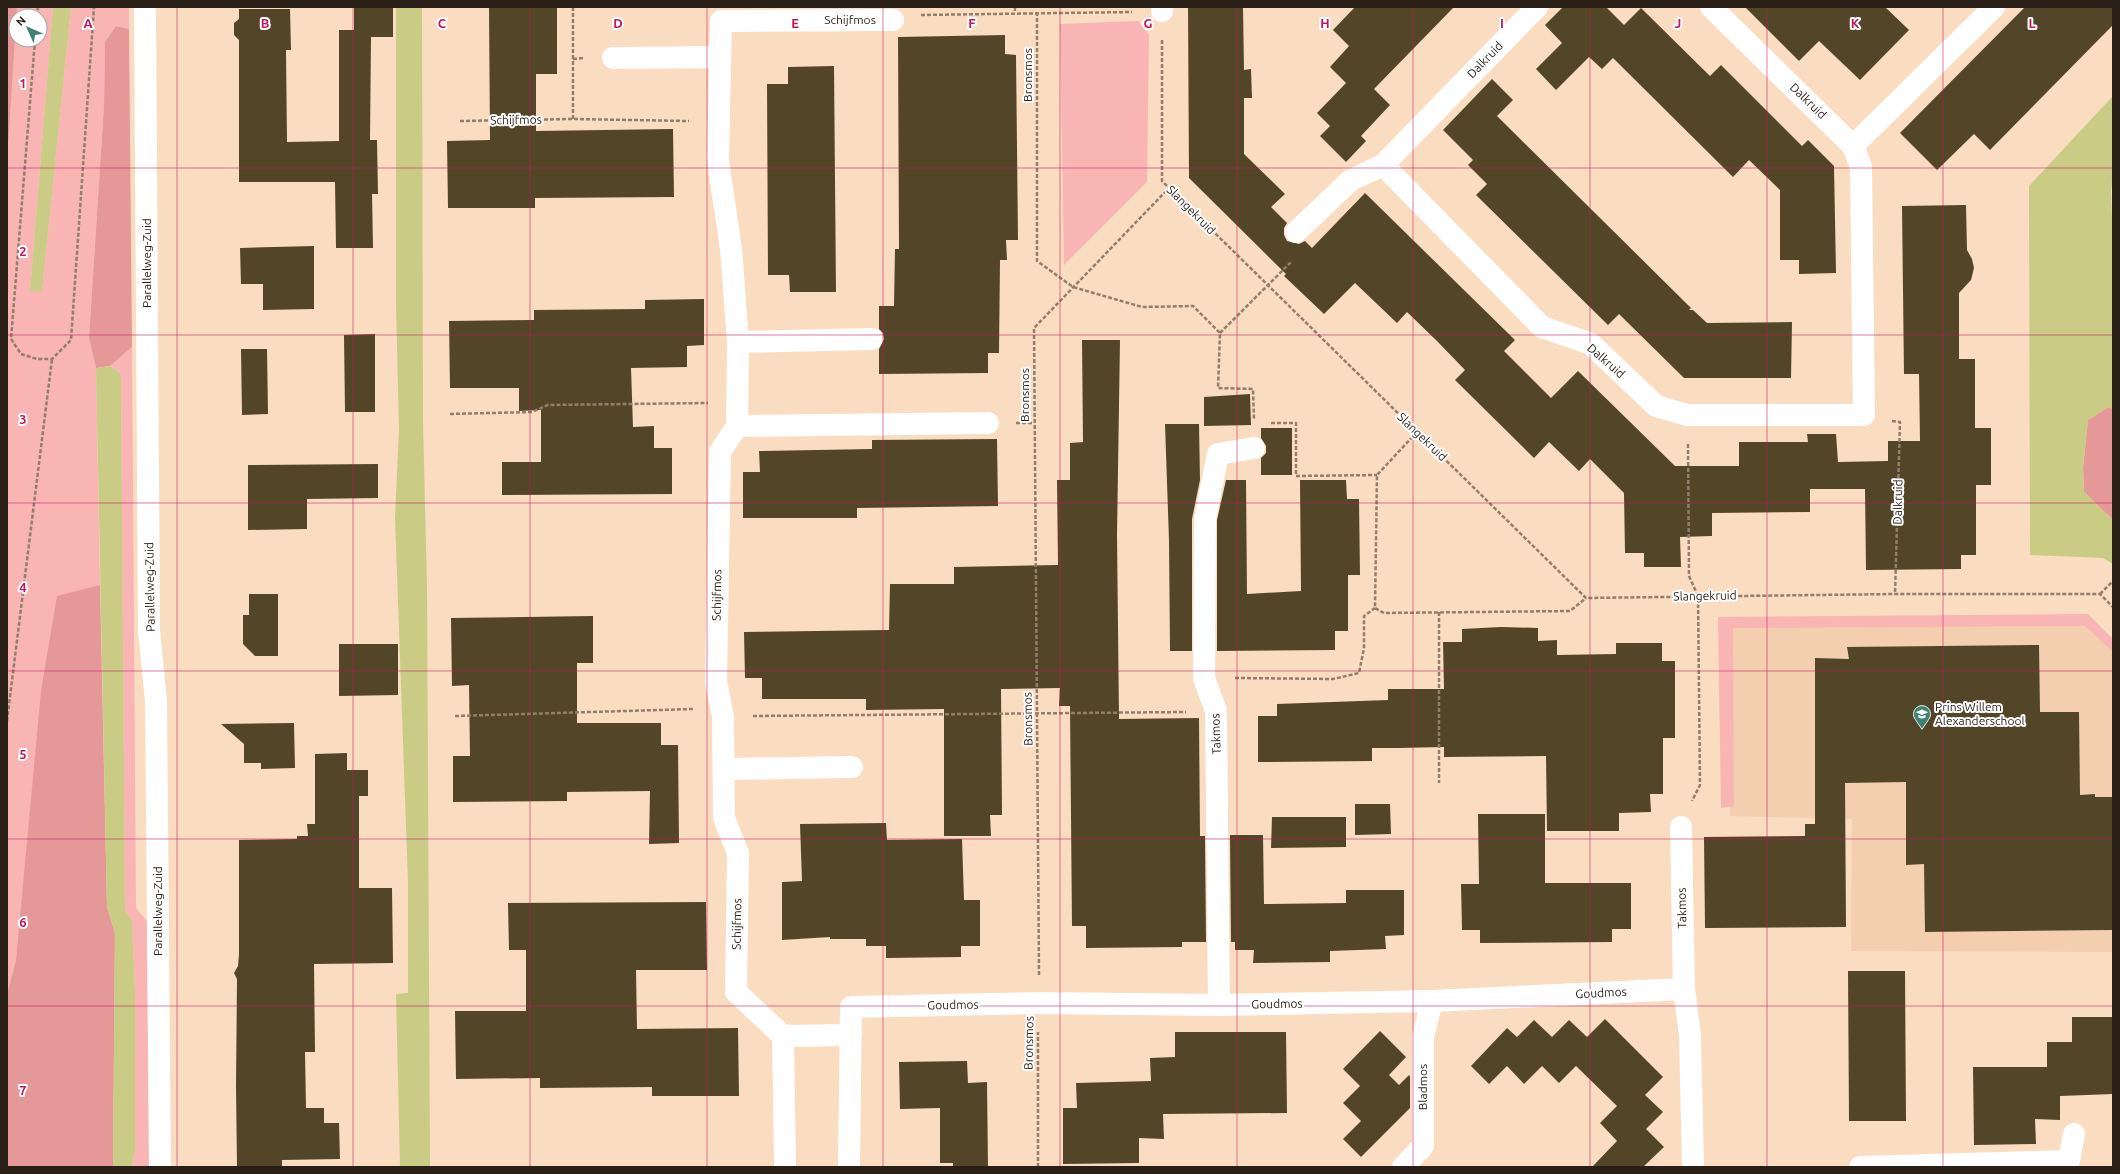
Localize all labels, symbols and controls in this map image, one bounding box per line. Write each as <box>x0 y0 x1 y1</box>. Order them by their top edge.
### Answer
north arrow <box>8 8 48 48</box>
street label: Schijfmos <box>824 13 876 26</box>
text: N <box>14 14 28 28</box>
text: A <box>83 16 93 30</box>
text: B <box>261 16 270 30</box>
text: C <box>438 16 447 30</box>
text: D <box>613 16 623 30</box>
text: E <box>791 16 799 30</box>
text: F <box>968 16 976 30</box>
text: G <box>1144 16 1153 30</box>
text: H <box>1320 16 1330 30</box>
text: I <box>1500 16 1504 30</box>
text: J <box>1675 16 1681 30</box>
text: K <box>1851 16 1860 30</box>
text: L <box>2028 16 2036 30</box>
street label: Dalkruid <box>1464 39 1505 80</box>
street label: Bronsmos <box>1021 48 1034 102</box>
text: 1 <box>19 76 27 90</box>
street label: Dalkruid <box>1788 80 1829 121</box>
street label: Schijfmos <box>490 113 542 126</box>
street label: Slangekruid <box>1164 183 1218 237</box>
street label: Parallelweg-Zuid <box>140 218 153 308</box>
text: 2 <box>19 244 27 258</box>
street label: Dalkruid <box>1585 341 1628 380</box>
street label: Bronsmos <box>1018 368 1031 422</box>
street label: Slangekruid <box>1395 410 1450 463</box>
text: 3 <box>19 412 27 426</box>
street label: Dalkruid <box>1891 479 1904 525</box>
street label: Parallelweg-Zuid <box>142 542 157 632</box>
street label: Schijfmos <box>710 569 723 621</box>
text: 4 <box>19 580 27 594</box>
street label: Slangekruid <box>1673 588 1737 603</box>
street label: Bronsmos <box>1021 692 1034 746</box>
place label: Prins Willem Alexanderschool <box>1935 700 2025 727</box>
school or university icon: Prins Willem Alexanderschool <box>1912 704 1932 729</box>
street label: Takmos <box>1208 713 1223 755</box>
text: 5 <box>19 747 27 761</box>
street label: Parallelweg-Zuid <box>151 866 164 956</box>
street label: Takmos <box>1675 887 1688 929</box>
street label: Schijfmos <box>730 898 743 950</box>
text: 6 <box>19 915 27 929</box>
street label: Goudmos <box>1575 985 1627 1000</box>
street label: Goudmos <box>1251 997 1303 1010</box>
street label: Goudmos <box>927 998 979 1011</box>
street label: Bronsmos <box>1022 1016 1035 1070</box>
street label: Bladmos <box>1416 1064 1429 1110</box>
text: 7 <box>19 1083 27 1097</box>

